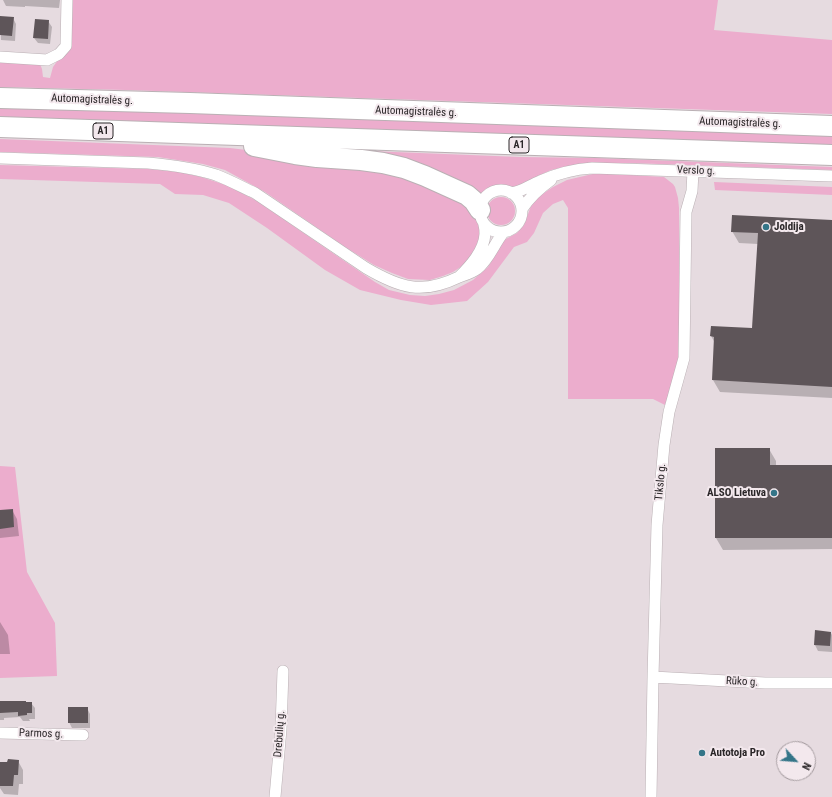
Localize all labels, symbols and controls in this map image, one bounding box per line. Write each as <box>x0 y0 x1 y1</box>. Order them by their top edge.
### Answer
street label: Automagistralės g. <box>51 92 133 108</box>
street label: Automagistralės g. <box>375 104 457 120</box>
street label: Automagistralės g. <box>699 115 781 131</box>
road number: A1 <box>93 123 113 139</box>
road number: A1 <box>509 137 529 153</box>
street label: Verslo g. <box>677 164 715 178</box>
place label: Joldija <box>774 220 804 234</box>
marker: Joldija <box>761 222 771 232</box>
street label: Tikslo g. <box>653 463 669 501</box>
place label: ALSO Lietuva <box>707 486 766 500</box>
marker: ALSO Lietuva <box>769 488 779 498</box>
street label: Rūko g. <box>725 675 759 689</box>
street label: Drebulių g. <box>272 710 288 758</box>
street label: Parmos g. <box>19 727 63 741</box>
north arrow <box>776 741 816 781</box>
place label: Autotoja Pro <box>710 746 765 760</box>
marker: Autotoja Pro <box>697 748 707 758</box>
text: N <box>799 760 814 772</box>

